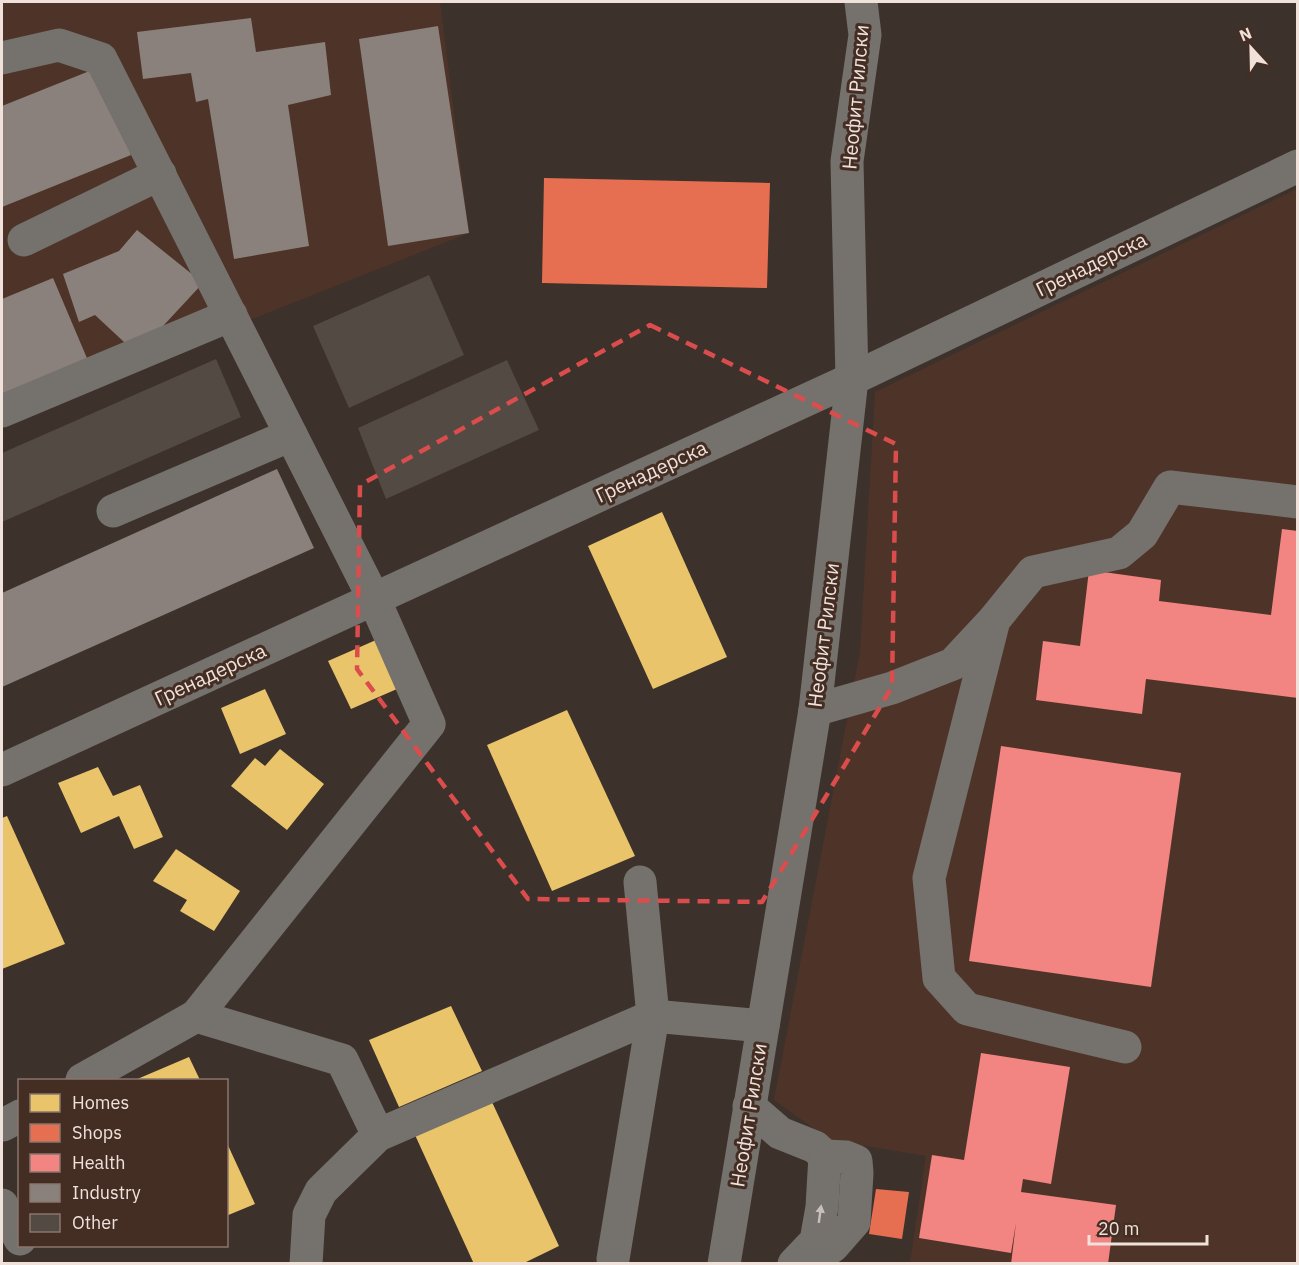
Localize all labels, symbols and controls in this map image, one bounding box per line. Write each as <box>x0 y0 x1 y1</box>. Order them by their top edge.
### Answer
north arrow <box>1221 18 1281 78</box>
street label: Неофит Рилски <box>835 23 875 171</box>
text: N <box>1236 23 1255 46</box>
street label: Гренадерска <box>1031 225 1151 303</box>
street label: Гренадерска <box>591 433 712 509</box>
street label: Неофит Рилски <box>801 561 845 709</box>
street label: Гренадерска <box>150 636 271 712</box>
street label: Неофит Рилски <box>723 1041 773 1189</box>
legend <box>18 1079 228 1247</box>
text: Homes <box>72 1091 129 1114</box>
text: Shops <box>72 1121 122 1144</box>
text: Health <box>72 1151 126 1174</box>
text: Industry <box>72 1181 141 1204</box>
one-way arrow <box>816 1205 825 1224</box>
scale bar <box>1089 1208 1208 1246</box>
text: Other <box>72 1211 118 1234</box>
text: 20 m <box>1098 1217 1140 1240</box>

